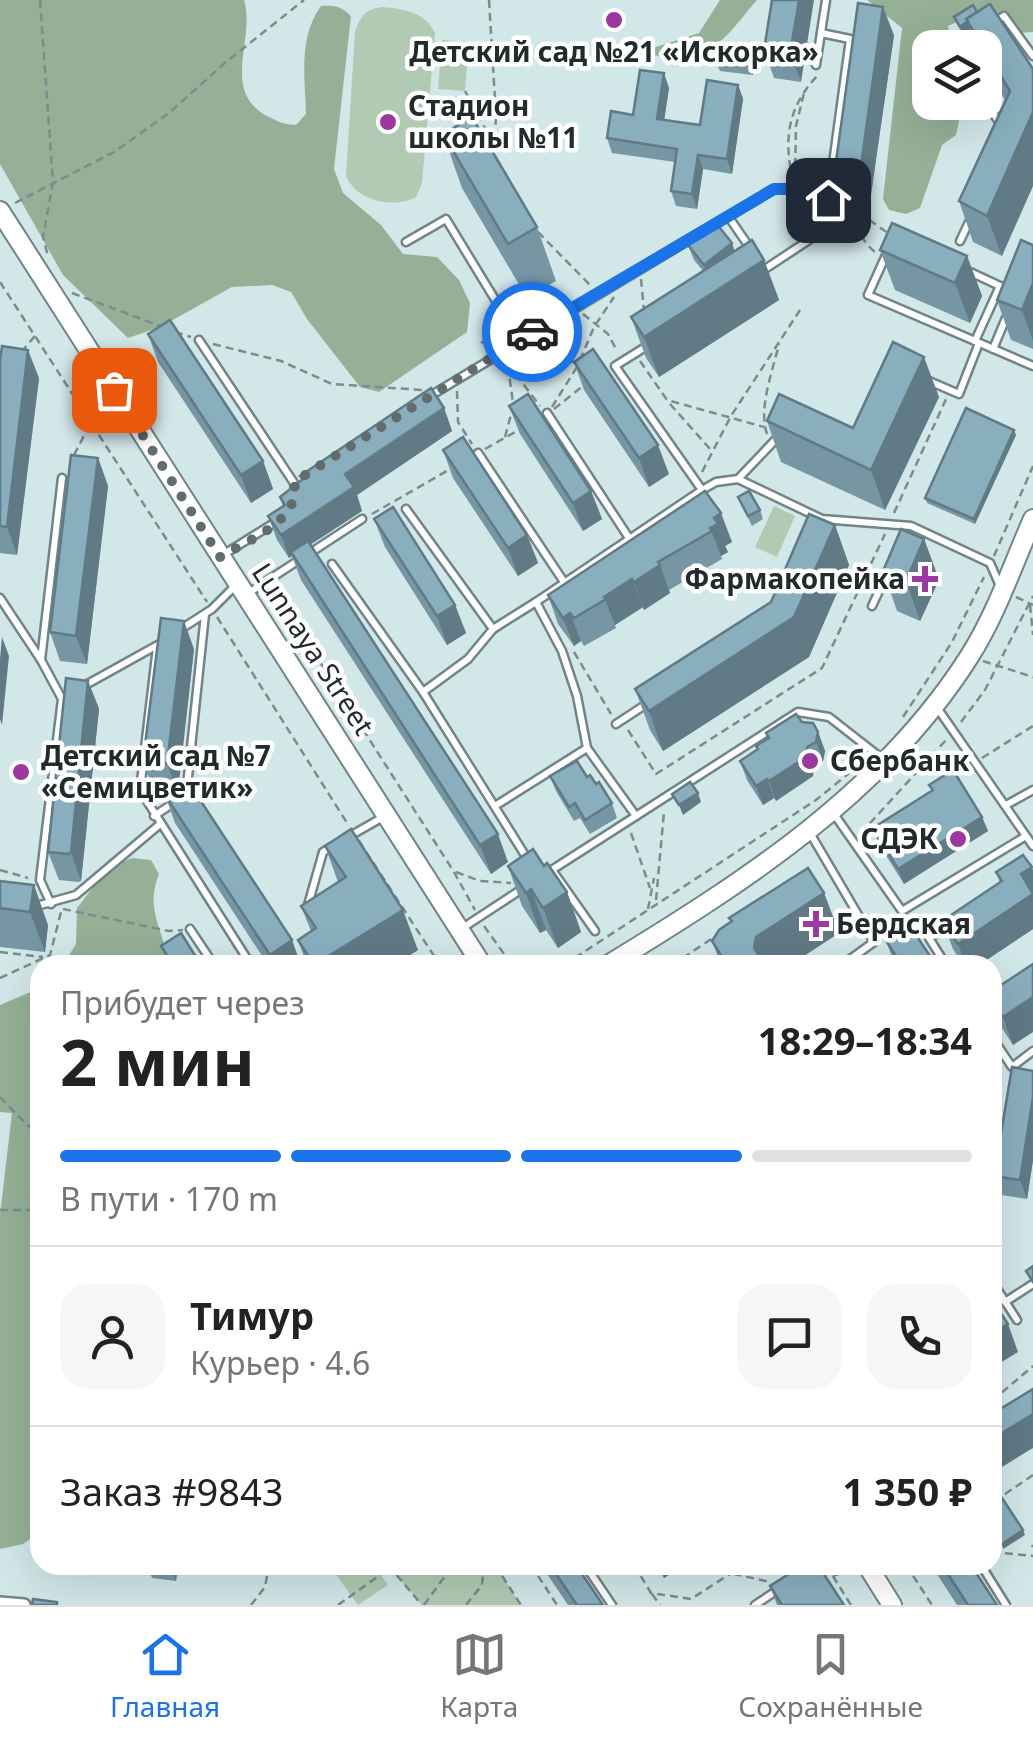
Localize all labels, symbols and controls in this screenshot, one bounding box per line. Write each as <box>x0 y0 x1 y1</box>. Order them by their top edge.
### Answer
marker: Детский сад №21 «Искорка» <box>603 9 625 31</box>
map controls <box>912 30 1002 120</box>
button: layers <box>912 30 1002 120</box>
place label: Детский сад №21 «Искорка» <box>409 32 819 70</box>
place label: Стадион школы №11 <box>408 86 578 156</box>
marker: Стадион школы №11 <box>377 111 399 133</box>
pin <box>786 158 871 243</box>
icon: home <box>801 173 856 228</box>
courier <box>482 282 582 382</box>
icon: car <box>505 305 560 360</box>
pin <box>72 348 157 433</box>
icon: bag <box>87 363 142 418</box>
street label: Lunnaya Street <box>244 555 384 742</box>
place label: Фармакопейка <box>684 559 905 597</box>
marker: Фармакопейка <box>914 568 936 590</box>
place label: Детский сад №7 «Семицветик» <box>41 736 271 806</box>
place label: Сбербанк <box>830 741 970 779</box>
marker: Сбербанк <box>799 750 821 772</box>
marker: Детский сад №7 «Семицветик» <box>10 761 32 783</box>
place label: СДЭК <box>860 819 939 857</box>
marker: СДЭК <box>947 828 969 850</box>
place label: Бердская <box>836 904 971 942</box>
marker: Бердская <box>805 913 827 935</box>
text: Прибудет через <box>60 981 305 1024</box>
text: 18:29–18:34 <box>758 1014 972 1066</box>
text: 2 мин <box>60 1017 255 1105</box>
text: В пути · 170 m <box>60 1177 278 1220</box>
button: person <box>60 1284 165 1389</box>
button: chat <box>737 1284 842 1389</box>
button: phone <box>867 1284 972 1389</box>
text: Тимур <box>190 1289 314 1341</box>
text: Курьер · 4.6 <box>190 1341 370 1384</box>
text: Заказ #9843 <box>60 1465 284 1517</box>
text: 1 350 ₽ <box>842 1465 972 1517</box>
tab: Главная <box>110 1627 220 1725</box>
tab: Карта <box>440 1627 518 1725</box>
tab: Сохранённые <box>738 1627 923 1725</box>

